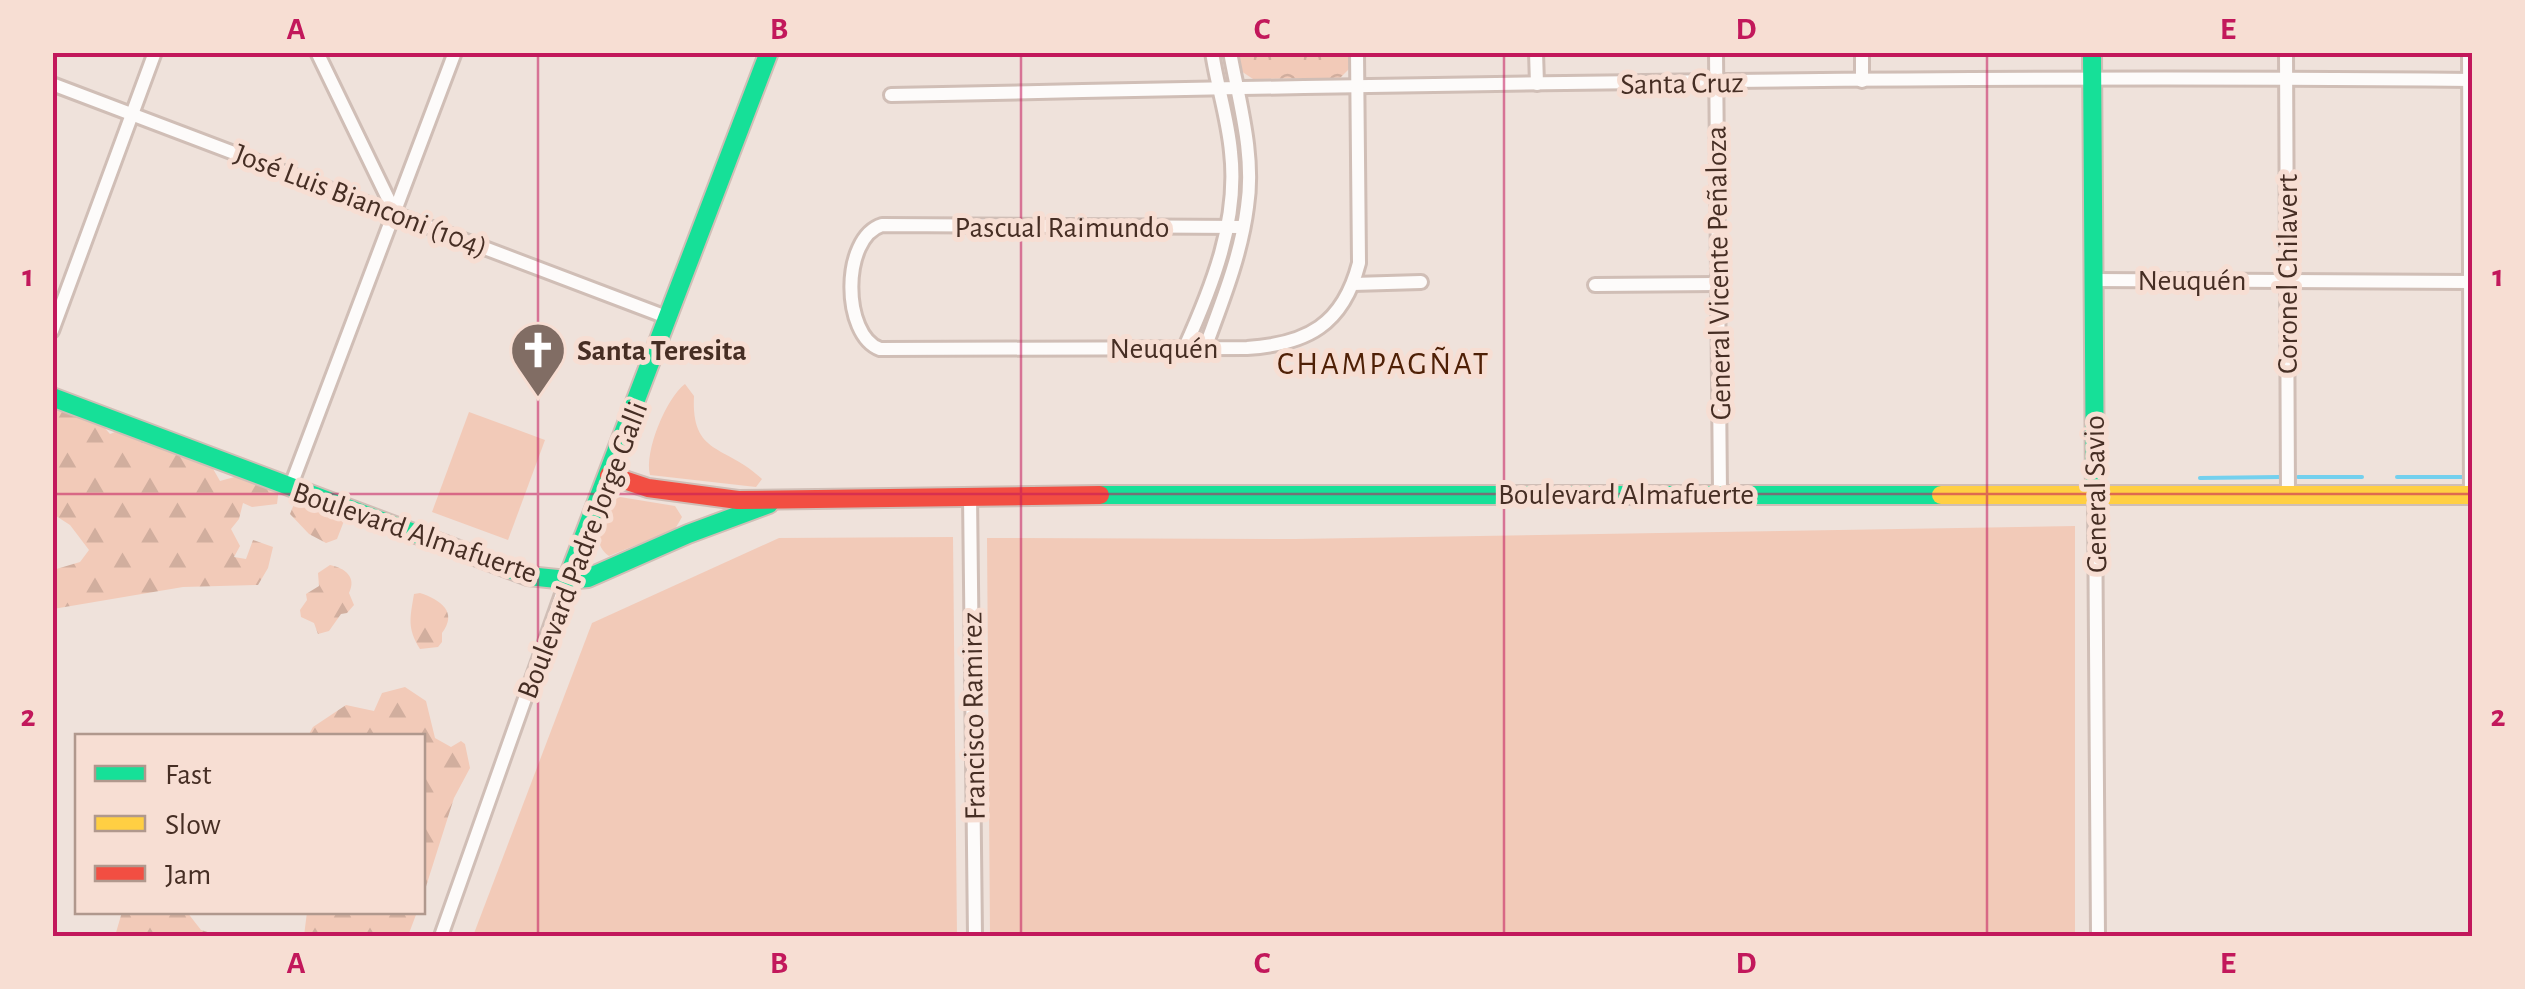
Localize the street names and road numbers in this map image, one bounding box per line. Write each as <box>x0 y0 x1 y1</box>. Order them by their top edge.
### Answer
street label: Santa Cruz <box>1620 68 1744 100</box>
street label: General Vicente Peñaloza <box>1701 125 1737 421</box>
street label: José Luis Bianconi (104) <box>230 139 492 263</box>
street label: Coronel Chilavert <box>2273 174 2303 374</box>
street label: Pascual Raimundo <box>955 213 1169 243</box>
street label: Neuquén <box>2138 266 2246 296</box>
street label: Neuquén <box>1110 334 1218 364</box>
street label: Boulevard Padre Jorge Galli <box>512 398 653 703</box>
street label: General Savio <box>2080 415 2112 573</box>
street label: Boulevard Almafuerte <box>289 477 541 589</box>
street label: Boulevard Almafuerte <box>1498 480 1754 510</box>
street label: Francisco Ramirez <box>957 612 991 820</box>

